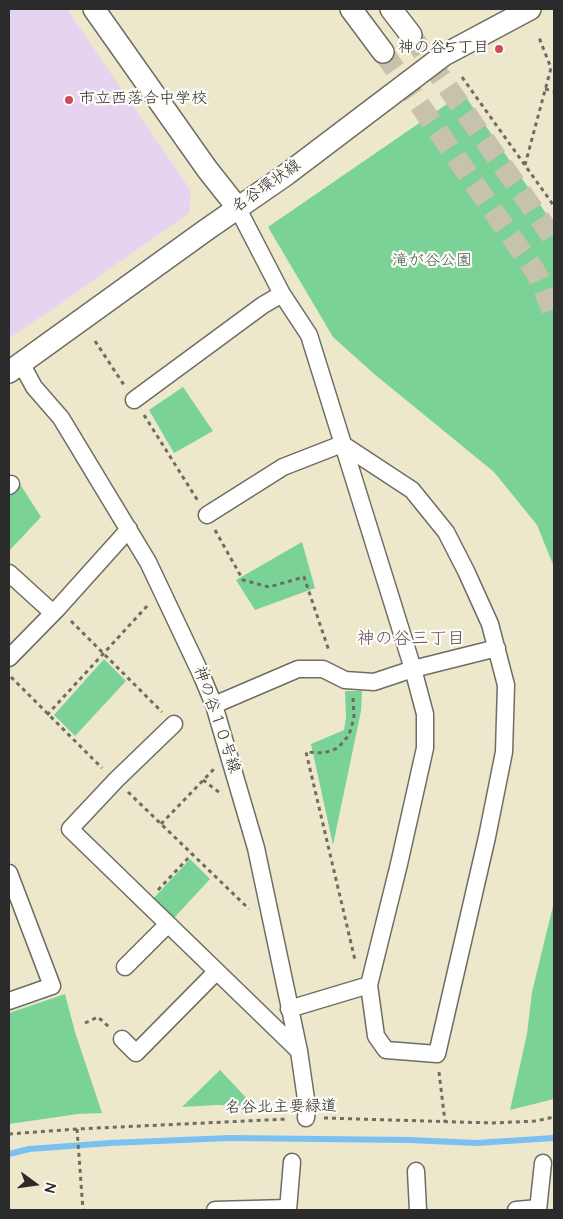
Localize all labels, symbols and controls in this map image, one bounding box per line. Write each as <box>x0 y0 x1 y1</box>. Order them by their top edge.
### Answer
place label: 神の谷5丁目 <box>398 39 489 59</box>
marker: 神の谷5丁目 <box>493 43 505 55</box>
place label: 市立西落合中学校 <box>79 90 207 110</box>
marker: 市立西落合中学校 <box>63 94 75 106</box>
street label: 名谷環状線 <box>229 156 305 218</box>
park label: 滝が谷公園 <box>392 252 472 272</box>
district label: 神の谷三丁目 <box>357 629 465 651</box>
street label: 神の谷１０号線 <box>189 664 243 776</box>
street label: 名谷北主要緑道 <box>225 1097 337 1119</box>
north arrow <box>10 1159 60 1209</box>
text: N <box>39 1181 60 1194</box>

